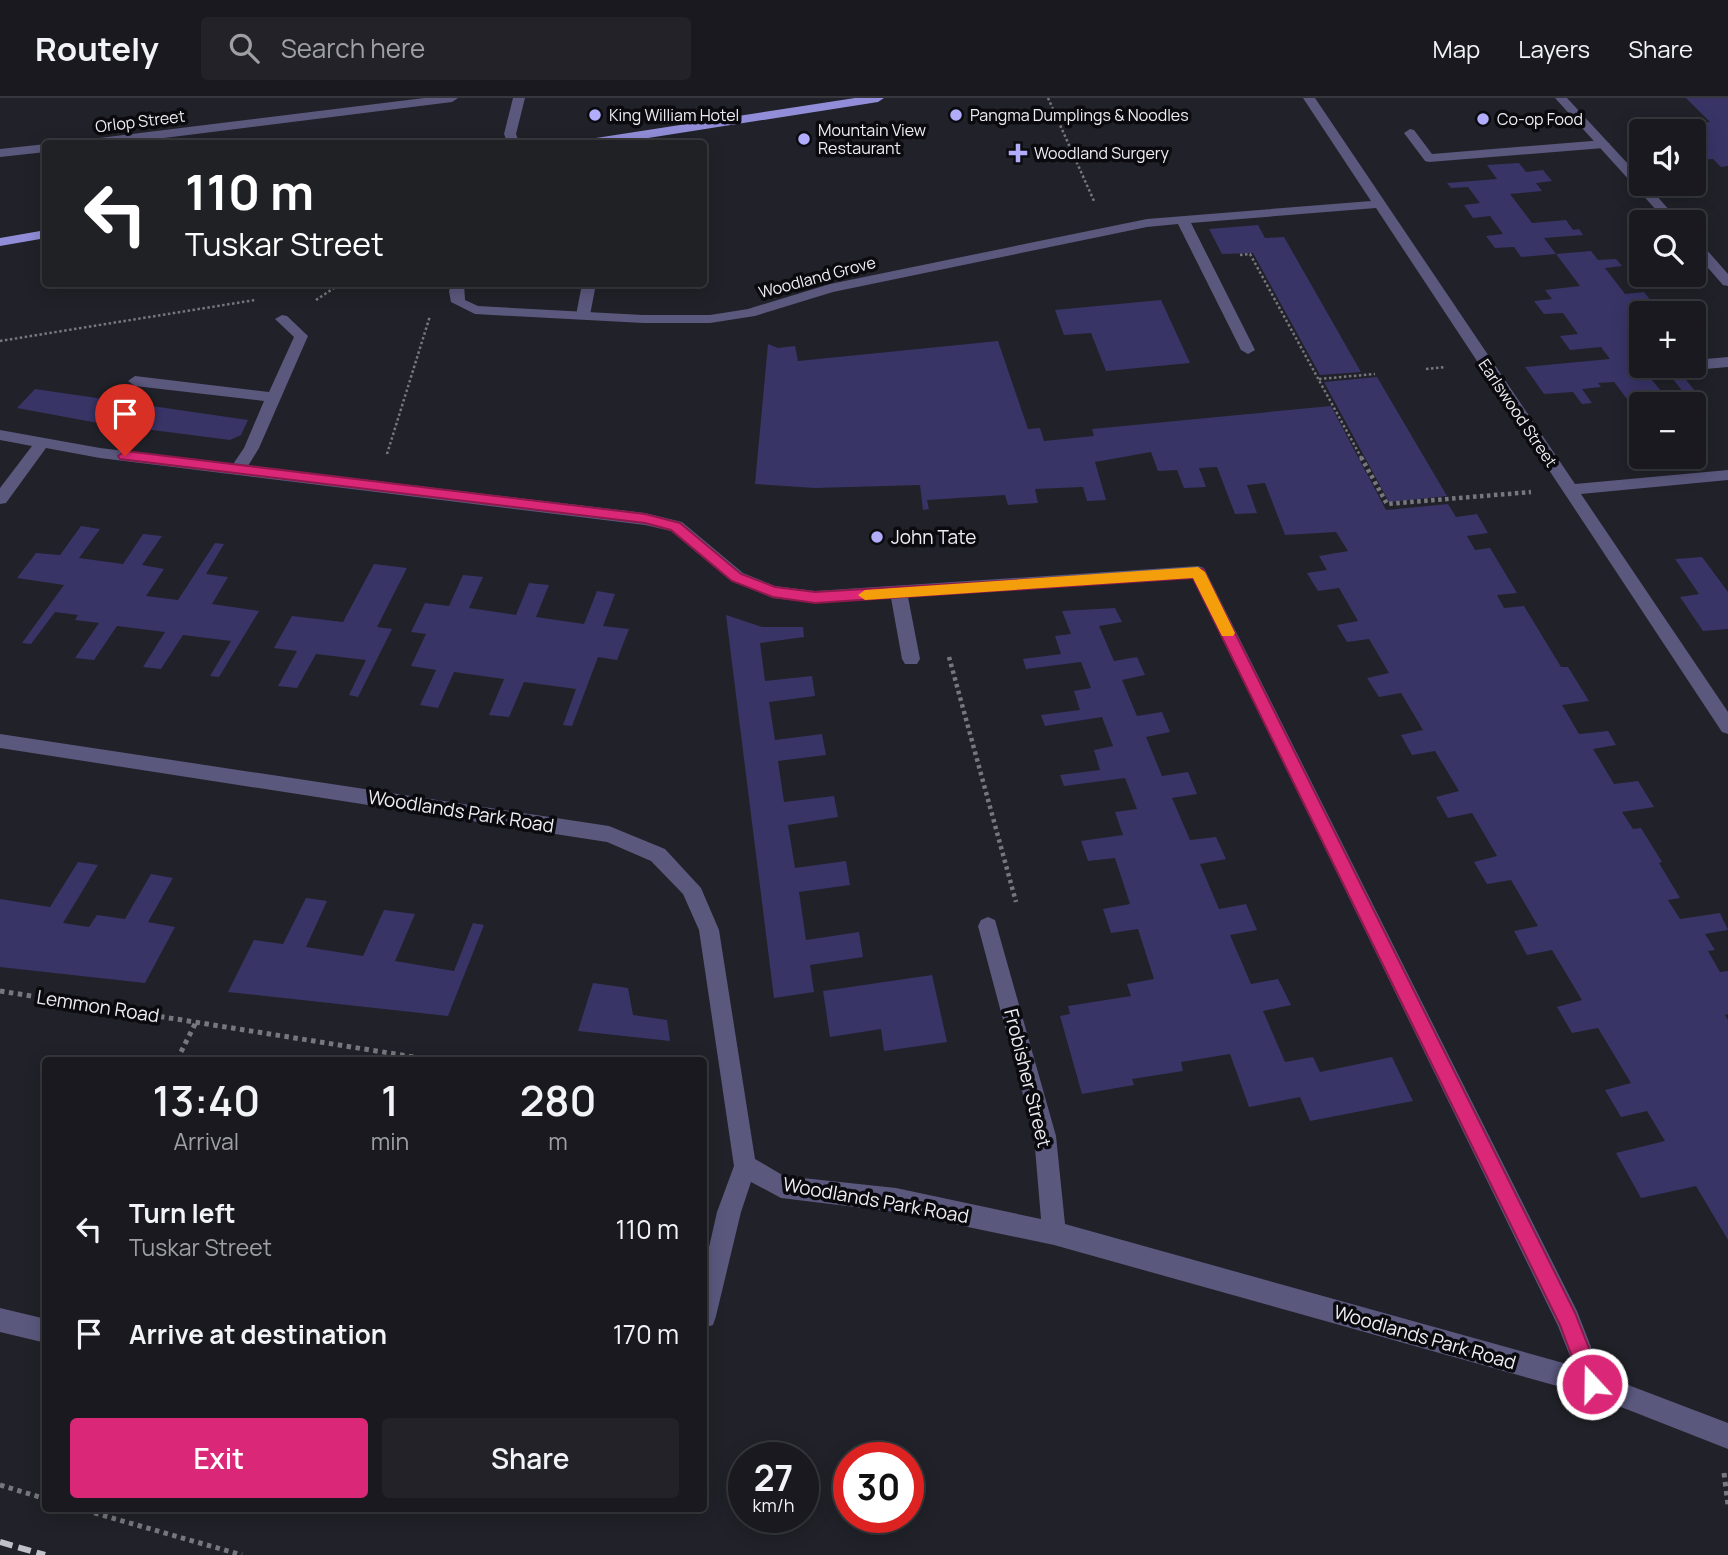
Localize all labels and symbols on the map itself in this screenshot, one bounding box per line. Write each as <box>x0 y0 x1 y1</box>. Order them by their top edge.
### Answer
place label: King William Hotel <box>609 104 739 126</box>
place label: Pangma Dumplings & Noodles <box>970 104 1189 126</box>
street label: Orlop Street <box>94 105 186 137</box>
marker: King William Hotel <box>587 107 603 123</box>
marker: Pangma Dumplings & Noodles <box>948 107 964 123</box>
place label: Co-op Food <box>1497 108 1583 130</box>
marker: Co-op Food <box>1475 111 1491 127</box>
place label: Mountain View Restaurant <box>818 119 926 159</box>
marker: Mountain View Restaurant <box>796 131 812 147</box>
place label: Woodland Surgery <box>1034 142 1169 164</box>
marker: Woodland Surgery <box>1008 143 1028 163</box>
street label: Woodland Grove <box>756 251 878 303</box>
street label: Earlswood Street <box>1474 355 1562 471</box>
pin <box>95 384 155 456</box>
place label: John Tate <box>891 524 976 550</box>
marker: John Tate <box>869 529 885 545</box>
street label: Woodlands Park Road <box>366 783 556 839</box>
street label: Lemmon Road <box>35 983 161 1029</box>
street label: Frobisher Street <box>998 1006 1058 1150</box>
street label: Woodlands Park Road <box>781 1171 971 1229</box>
street label: Woodlands Park Road <box>1331 1299 1519 1375</box>
position arrow <box>1555 1347 1629 1421</box>
speed limit sign: 30 <box>833 1442 924 1533</box>

